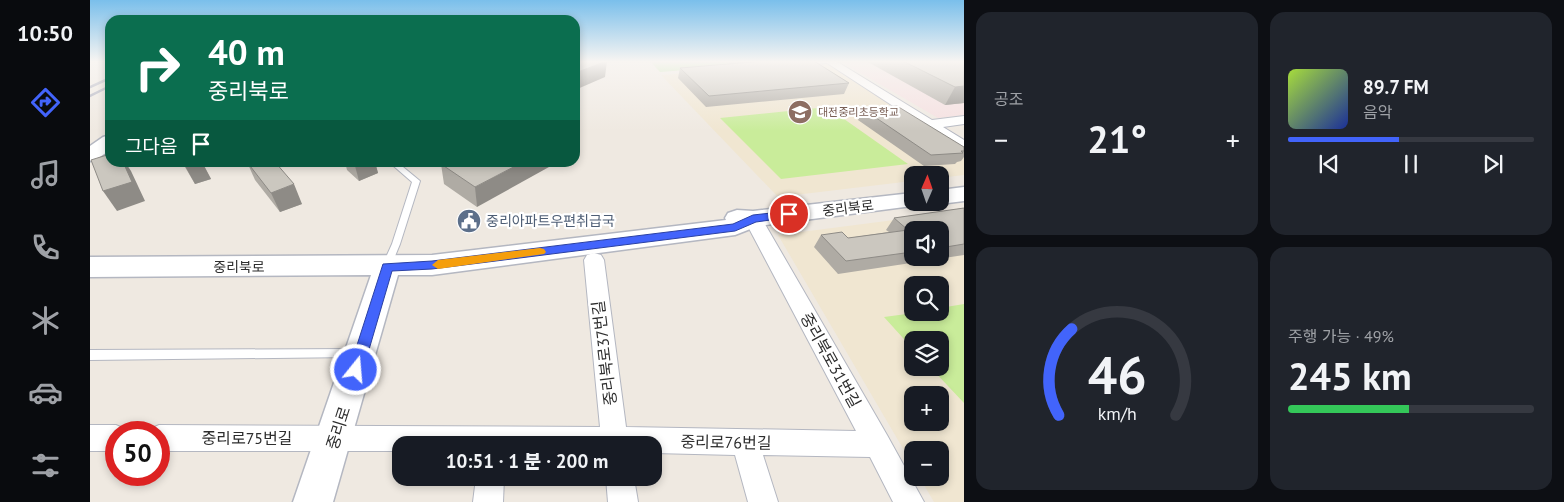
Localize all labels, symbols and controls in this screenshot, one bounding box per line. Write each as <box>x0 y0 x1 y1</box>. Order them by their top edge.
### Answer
text: 10:50 <box>17 19 73 47</box>
text: 40 m <box>208 29 285 75</box>
icon: right <box>125 35 190 100</box>
text: 89.7 FM <box>1363 75 1429 99</box>
text: 중리북로 <box>208 77 289 105</box>
icon: directions <box>28 85 63 120</box>
text: 공조 <box>994 89 1023 109</box>
school or university icon: 대전중리초등학교 <box>787 99 813 125</box>
text: 음악 <box>1363 102 1392 122</box>
place label: 대전중리초등학교 <box>818 105 899 119</box>
text: 21° <box>1087 114 1147 163</box>
text: − <box>994 121 1008 158</box>
text: + <box>1226 121 1240 158</box>
icon: arrive <box>187 130 215 158</box>
text: 그다음 <box>125 134 177 158</box>
icon: previous <box>1315 150 1343 178</box>
icon: pause <box>1397 150 1425 178</box>
icon: next <box>1479 150 1507 178</box>
icon: music <box>28 157 63 192</box>
north arrow <box>904 166 949 211</box>
map controls <box>904 166 949 486</box>
pin <box>768 193 810 235</box>
street label: 중리북로 <box>821 196 875 220</box>
icon: arrive <box>775 200 803 228</box>
public building icon: 중리아파트우편취급국 <box>456 208 482 234</box>
place label: 중리아파트우편취급국 <box>486 212 615 230</box>
button: sound <box>904 221 949 266</box>
icon: phone <box>28 230 63 265</box>
street label: 중리북로 <box>213 258 265 276</box>
button: search <box>904 276 949 321</box>
street label: 중리북로37번길 <box>588 299 620 407</box>
icon: climate <box>28 303 63 338</box>
street label: 중리북로31번길 <box>797 309 865 411</box>
text: 주행 가능 · 49% <box>1288 326 1394 346</box>
button: layers <box>904 331 949 376</box>
text: 46 <box>1088 341 1146 408</box>
position arrow <box>329 343 381 395</box>
text: 245 km <box>1288 351 1412 400</box>
icon: car <box>28 375 63 410</box>
button: + <box>904 386 949 431</box>
text: km/h <box>1097 402 1137 425</box>
street label: 중리로 <box>322 404 354 452</box>
speed limit sign: 50 <box>105 421 170 486</box>
street label: 중리로75번길 <box>201 428 293 448</box>
street label: 중리로76번길 <box>680 431 772 453</box>
button: − <box>904 441 949 486</box>
icon: filters <box>28 448 63 483</box>
text: 10:51 · 1 분 · 200 m <box>446 449 608 473</box>

